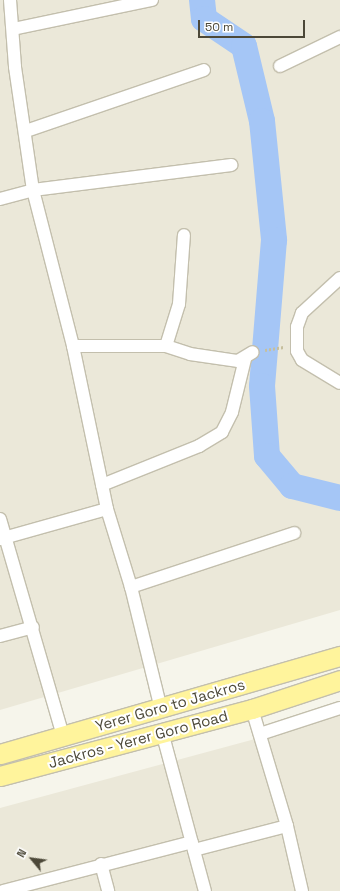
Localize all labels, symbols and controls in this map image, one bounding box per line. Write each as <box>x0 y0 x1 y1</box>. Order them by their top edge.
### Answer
scale bar <box>200 12 307 38</box>
text: 50 m <box>205 19 233 35</box>
street label: Yerer Goro to Jackros <box>93 675 247 735</box>
street label: Jackros - Yerer Goro Road <box>46 706 230 772</box>
north arrow <box>12 839 52 879</box>
text: N <box>14 847 29 860</box>

